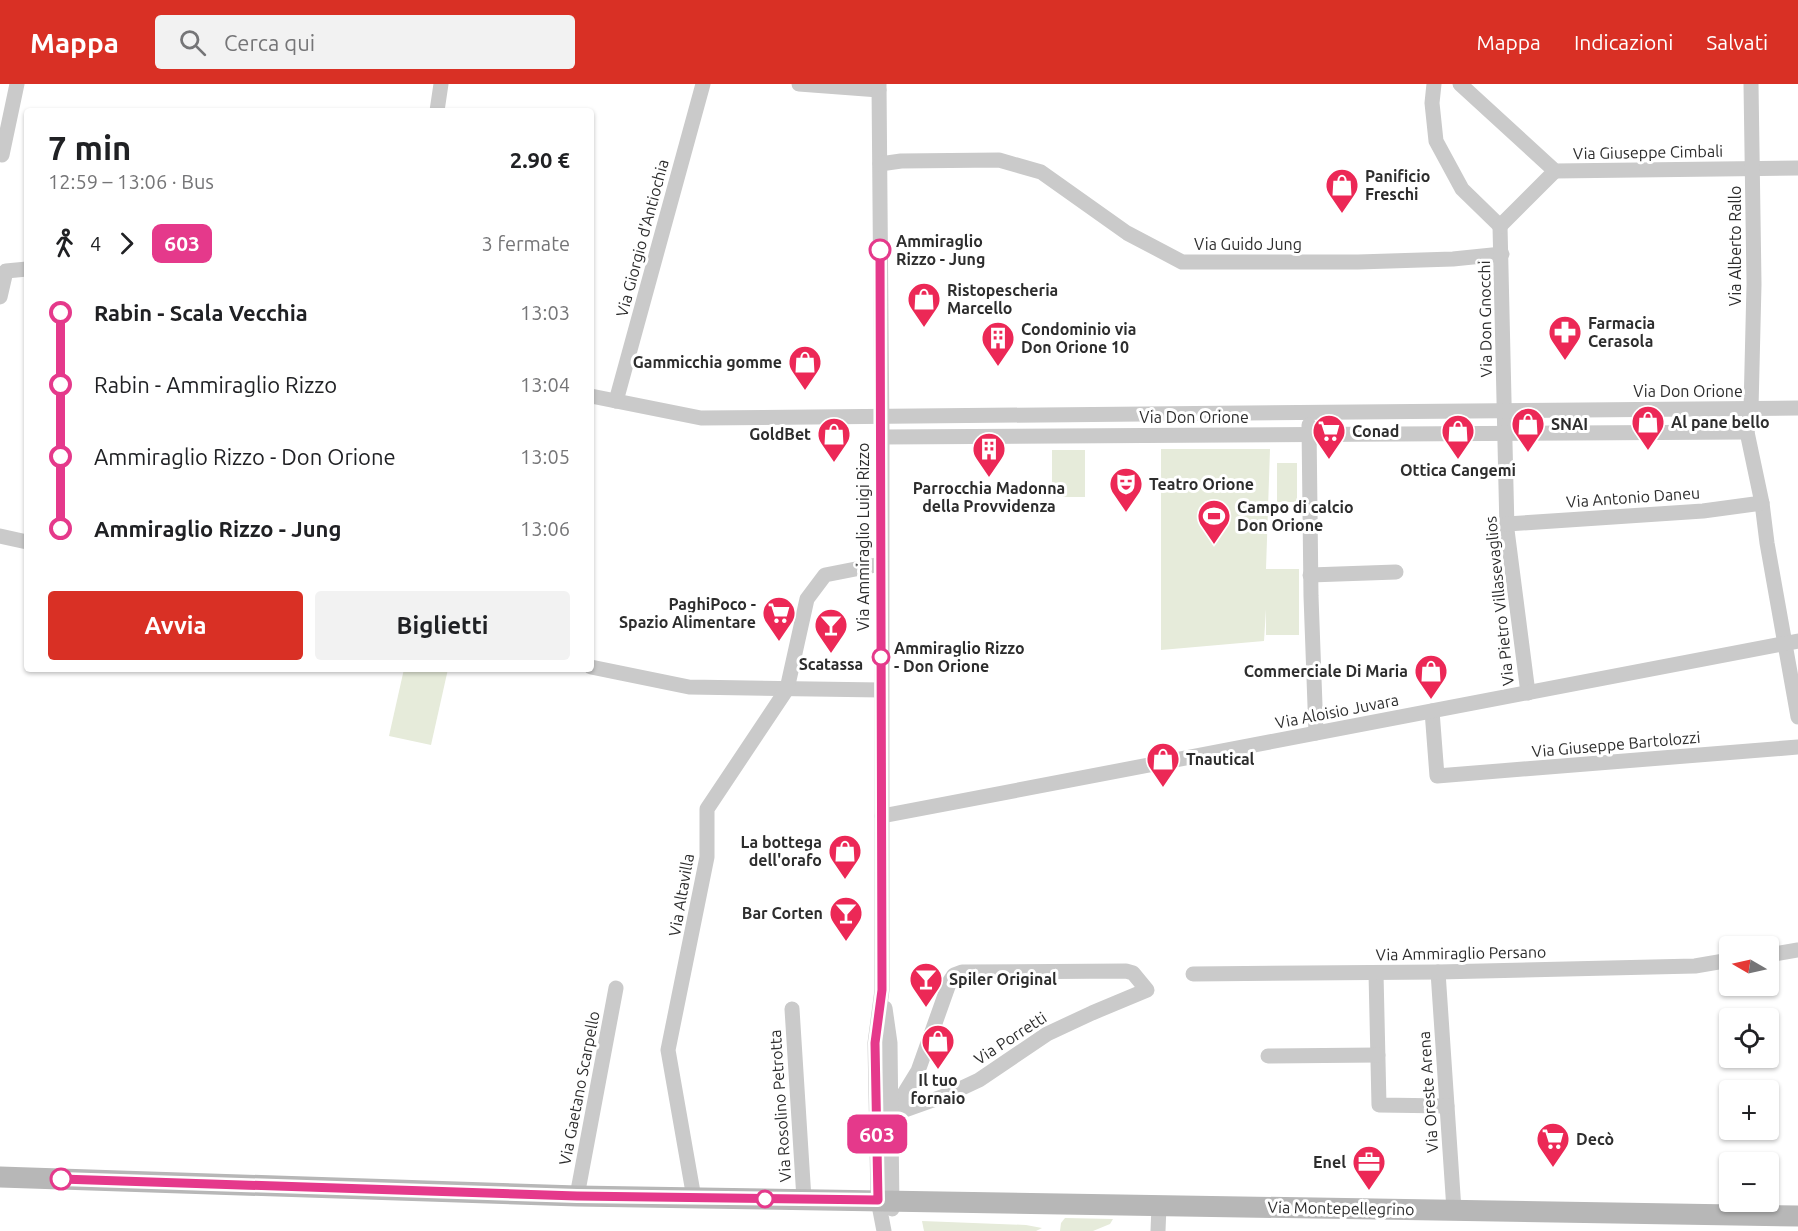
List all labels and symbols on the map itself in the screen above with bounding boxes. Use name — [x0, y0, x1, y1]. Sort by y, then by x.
street label: Via Giuseppe Cimbali — [1573, 142, 1723, 162]
street label: Via Giorgio d'Antiochia — [612, 157, 672, 319]
shop icon: Panificio Freschi — [1324, 167, 1360, 214]
place label: Panificio Freschi — [1365, 167, 1430, 203]
street label: Via Alberto Rallo — [1726, 186, 1744, 306]
place label: Ammiraglio Rizzo - Jung — [896, 232, 985, 268]
street label: Via Guido Jung — [1194, 235, 1302, 253]
marker: Ammiraglio Rizzo - Jung — [869, 239, 891, 261]
street label: Via Don Gnocchi — [1475, 260, 1495, 378]
shop icon: Ristopescheria Marcello — [906, 281, 942, 328]
place label: Ristopescheria Marcello — [947, 281, 1058, 317]
pharmacy icon: Farmacia Cerasola — [1547, 314, 1583, 361]
place label: Farmacia Cerasola — [1588, 314, 1655, 350]
building icon: Condominio via Don Orione 10 — [980, 320, 1016, 367]
place label: Condominio via Don Orione 10 — [1021, 320, 1136, 356]
shop icon: Gammicchia gomme — [787, 344, 823, 391]
place label: Gammicchia gomme — [633, 353, 782, 371]
street label: Via Don Orione — [1633, 382, 1743, 400]
shop icon: Al pane bello — [1630, 404, 1666, 451]
shop icon: SNAI — [1510, 406, 1546, 453]
street label: Via Don Orione — [1139, 408, 1249, 426]
supermarket icon: Conad — [1311, 413, 1347, 460]
shop icon: Ottica Cangemi — [1440, 413, 1476, 460]
place label: Al pane bello — [1671, 413, 1770, 431]
place label: SNAI — [1551, 415, 1588, 433]
shop icon: GoldBet — [816, 416, 852, 463]
place label: Conad — [1352, 422, 1399, 440]
place label: GoldBet — [749, 425, 811, 443]
building icon: Parrocchia Madonna della Provvidenza — [971, 431, 1007, 478]
street label: Via Ammiraglio Luigi Rizzo — [854, 443, 872, 631]
place label: Ottica Cangemi — [1400, 461, 1516, 479]
theatre icon: Teatro Orione — [1108, 466, 1144, 513]
place label: Teatro Orione — [1149, 475, 1254, 493]
place label: Parrocchia Madonna della Provvidenza — [913, 479, 1065, 515]
street label: Via Antonio Daneu — [1565, 483, 1701, 511]
sports icon: Campo di calcio Don Orione — [1196, 498, 1232, 545]
place label: Campo di calcio Don Orione — [1237, 498, 1354, 534]
street label: Via Pietro Villasevaglios — [1481, 515, 1517, 687]
place label: PaghiPoco - Spazio Alimentare — [619, 595, 756, 631]
supermarket icon: PaghiPoco - Spazio Alimentare — [761, 595, 797, 642]
bar icon: Scatassa — [813, 607, 849, 654]
place label: Ammiraglio Rizzo - Don Orione — [894, 639, 1025, 675]
marker: Ammiraglio Rizzo - Don Orione — [872, 648, 890, 666]
shop icon: Commerciale Di Maria — [1413, 653, 1449, 700]
place label: Scatassa — [799, 655, 863, 673]
place label: Commerciale Di Maria — [1244, 662, 1408, 680]
street label: Via Aloisio Juvara — [1274, 690, 1400, 732]
street label: Via Giuseppe Bartolozzi — [1531, 728, 1701, 760]
shop icon: Tnautical — [1145, 741, 1181, 788]
place label: Tnautical — [1186, 750, 1255, 768]
place label: La bottega dell'orafo — [740, 833, 822, 869]
shop icon: La bottega dell'orafo — [827, 833, 863, 880]
street label: Via Altavilla — [665, 852, 697, 938]
bar icon: Bar Corten — [828, 895, 864, 942]
place label: Bar Corten — [742, 904, 823, 922]
north arrow — [1719, 936, 1779, 996]
street label: Via Ammiraglio Persano — [1375, 943, 1547, 963]
bar icon: Spiler Original — [908, 961, 944, 1008]
place label: Spiler Original — [949, 970, 1057, 988]
street label: Via Porretti — [970, 1008, 1050, 1068]
street label: Via Gaetano Scarpello — [555, 1009, 603, 1167]
shop icon: Il tuo fornaio — [920, 1023, 956, 1070]
street label: Via Rosolino Petrotta — [766, 1029, 794, 1183]
street label: Via Oreste Arena — [1415, 1030, 1441, 1154]
place label: Il tuo fornaio — [911, 1071, 965, 1107]
line badge: 603 — [842, 1114, 912, 1154]
supermarket icon: Decò — [1535, 1121, 1571, 1168]
place label: Decò — [1576, 1130, 1614, 1148]
office icon: Enel — [1351, 1144, 1387, 1191]
place label: Enel — [1313, 1153, 1346, 1171]
unlabelled marker — [50, 1168, 72, 1190]
unlabelled marker — [756, 1190, 774, 1208]
street label: Via Montepellegrino — [1267, 1198, 1415, 1218]

